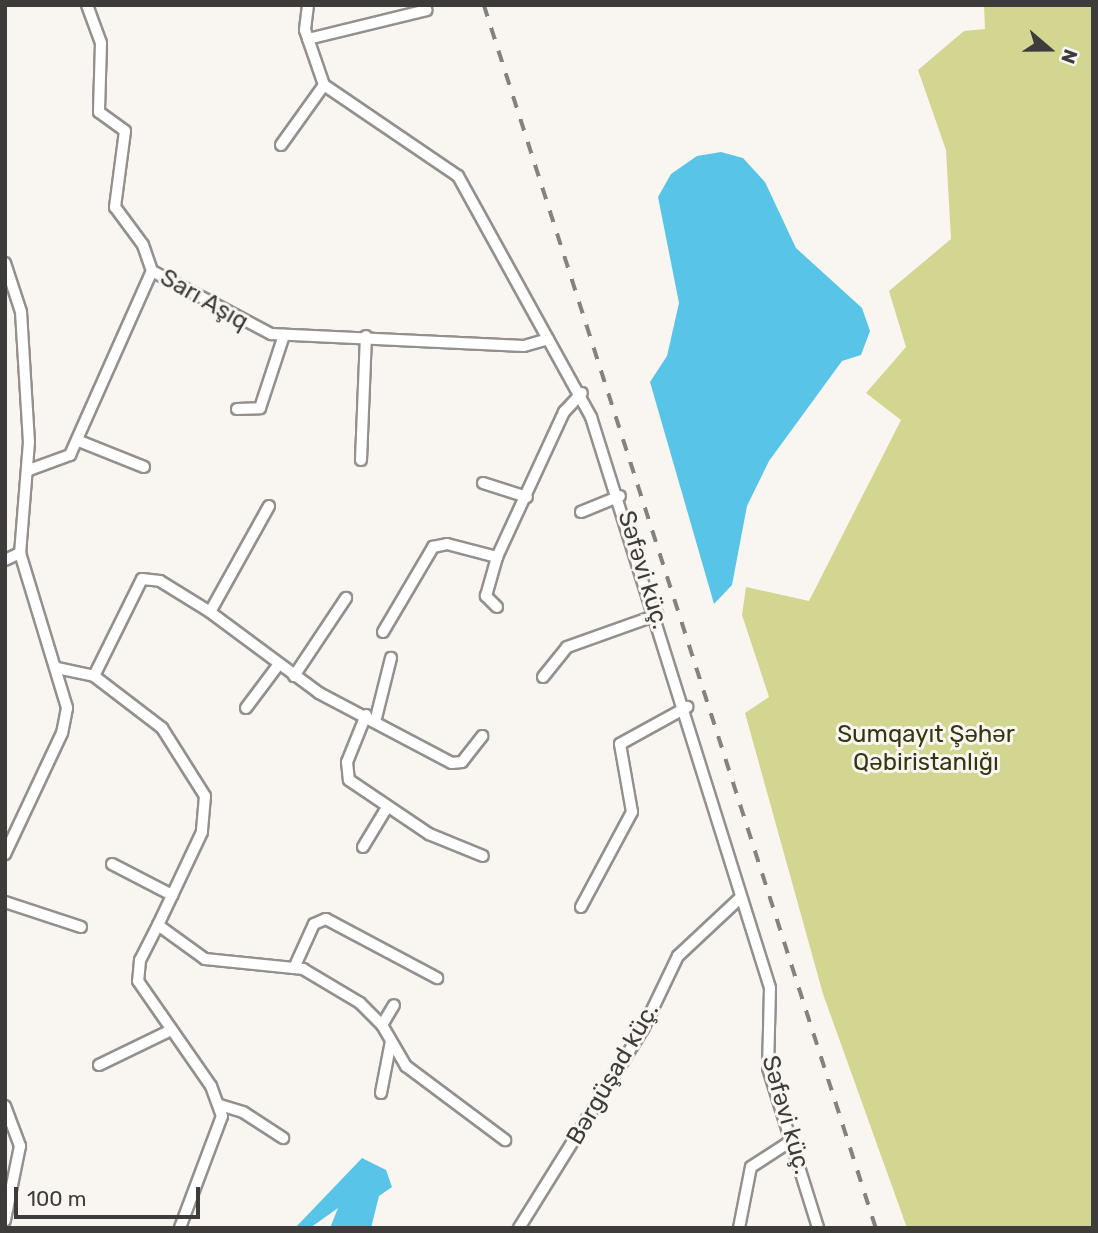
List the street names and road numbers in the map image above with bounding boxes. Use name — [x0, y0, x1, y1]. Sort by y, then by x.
street label: Sarı Aşıq — [155, 263, 253, 337]
street label: Səfəvi küç. — [611, 507, 675, 633]
street label: Bərgüşad küç. — [561, 998, 665, 1150]
street label: Səfəvi küç. — [755, 1052, 817, 1178]

